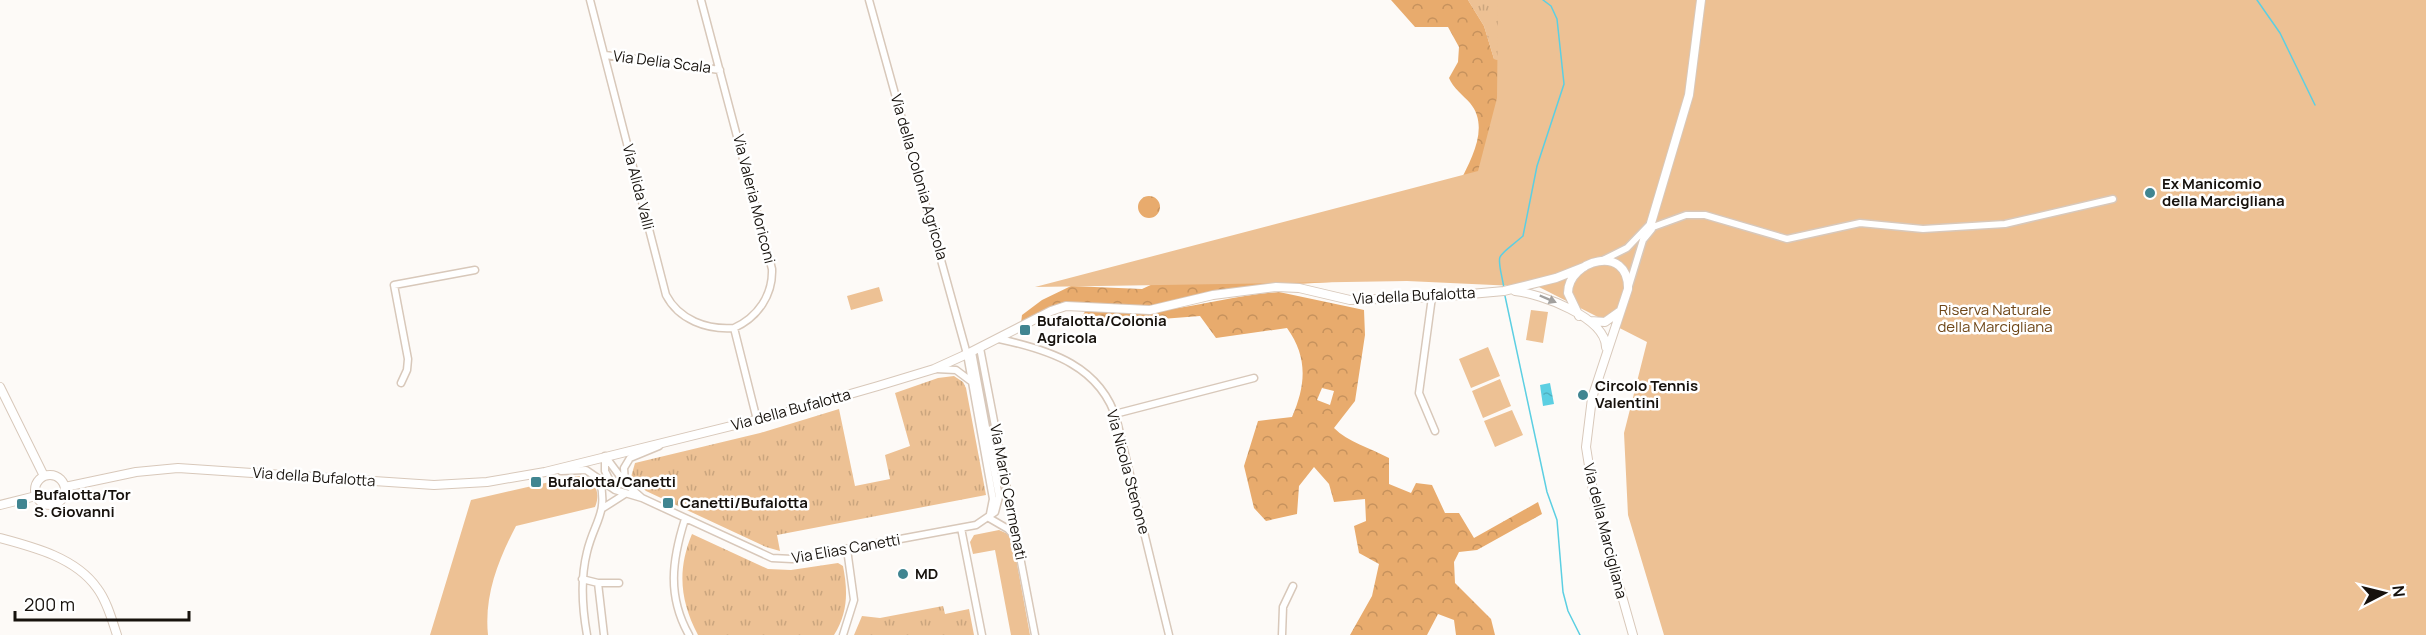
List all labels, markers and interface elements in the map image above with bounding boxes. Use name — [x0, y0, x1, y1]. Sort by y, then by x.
street label: Via Delia Scala — [612, 45, 712, 78]
street label: Via della Colonia Agricola — [886, 92, 953, 262]
street label: Via Valeria Moriconi — [728, 132, 781, 266]
street label: Via Alida Valli — [618, 142, 659, 232]
place label: Ex Manicomio della Marcigliana — [2162, 173, 2285, 211]
marker: Ex Manicomio della Marcigliana — [2143, 186, 2157, 200]
street label: Via della Bufalotta — [1352, 282, 1476, 309]
one-way arrow — [1539, 295, 1557, 304]
park label: Riserva Naturale della Marcigliana — [1937, 299, 2053, 337]
place label: Bufalotta/Colonia Agricola — [1037, 310, 1167, 348]
marker: Bufalotta/Colonia Agricola — [1018, 323, 1032, 337]
place label: Circolo Tennis Valentini — [1595, 375, 1698, 413]
street label: Via della Bufalotta — [729, 383, 853, 436]
marker: Circolo Tennis Valentini — [1576, 388, 1590, 402]
street label: Via Nicola Stenone — [1102, 407, 1155, 537]
street label: Via Mario Cermenati — [985, 422, 1032, 562]
street label: Via della Marcigliana — [1579, 461, 1632, 601]
street label: Via della Bufalotta — [252, 462, 376, 491]
place label: Bufalotta/Canetti — [548, 471, 676, 492]
marker: Bufalotta/Canetti — [529, 475, 543, 489]
place label: Bufalotta/Tor S. Giovanni — [34, 484, 131, 522]
place label: Canetti/Bufalotta — [680, 492, 808, 513]
marker: Canetti/Bufalotta — [661, 496, 675, 510]
marker: Bufalotta/Tor S. Giovanni — [15, 497, 29, 511]
street label: Via Elias Canetti — [790, 529, 902, 568]
place label: MD — [915, 563, 938, 584]
north arrow — [2354, 563, 2414, 623]
marker: MD — [896, 567, 910, 581]
scale bar — [15, 584, 189, 622]
text: N — [2387, 584, 2411, 598]
text: 200 m — [24, 592, 75, 616]

